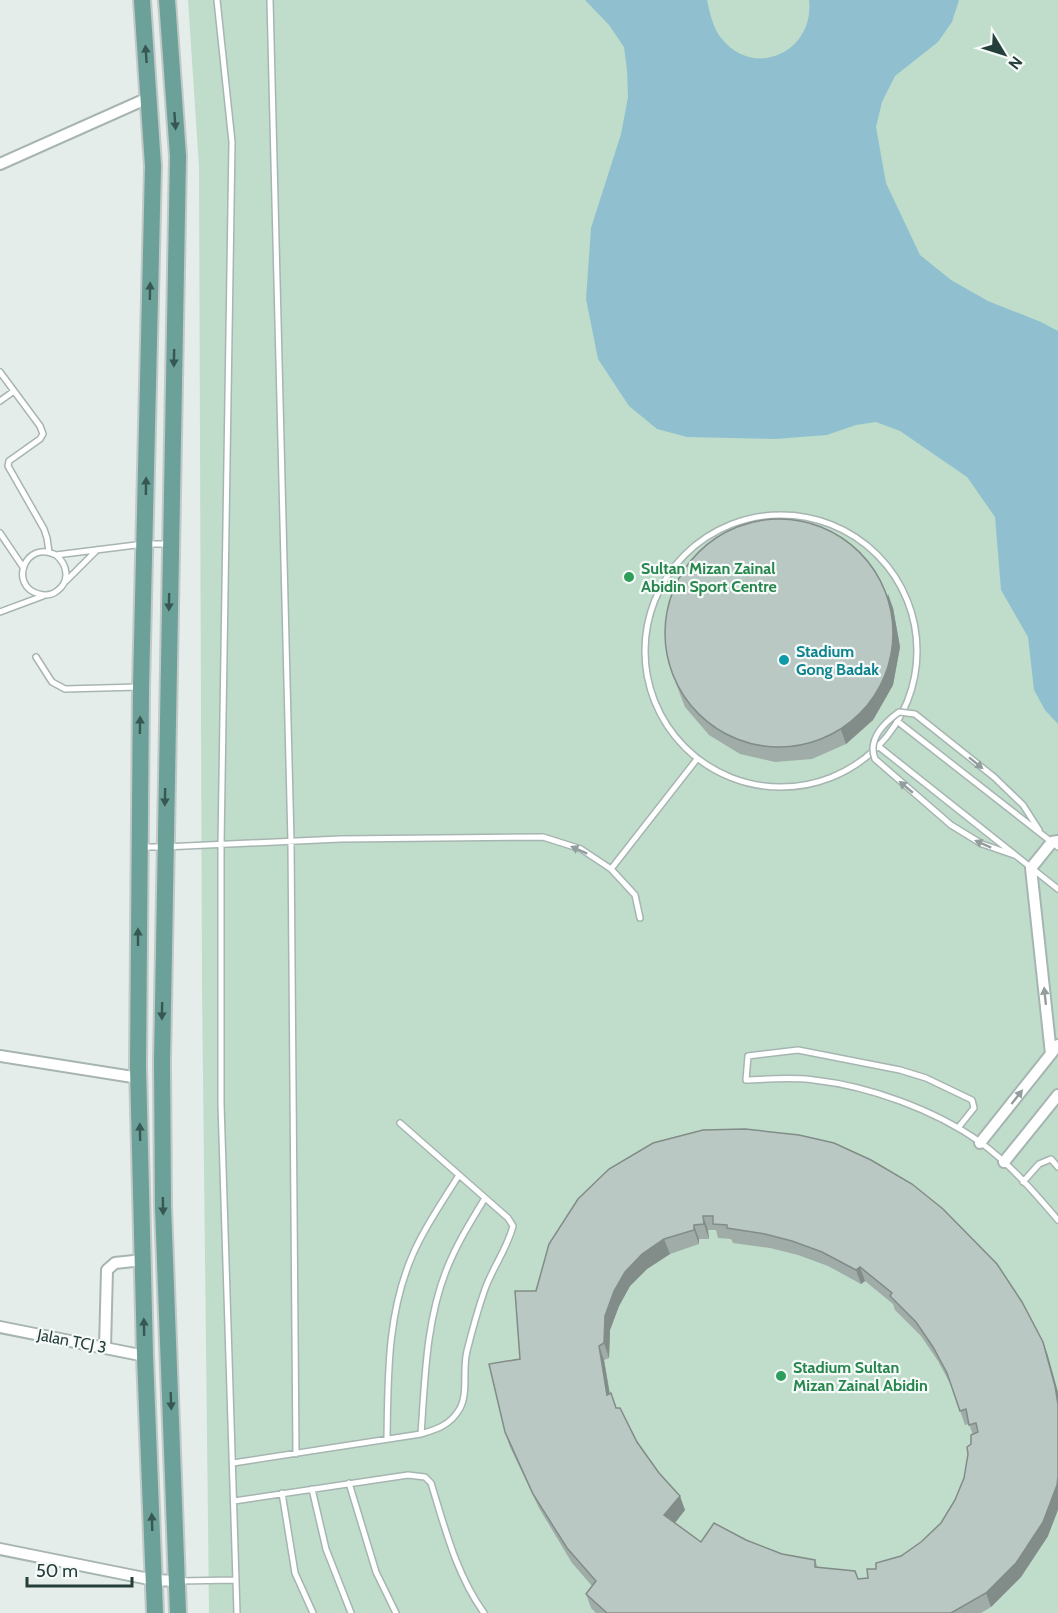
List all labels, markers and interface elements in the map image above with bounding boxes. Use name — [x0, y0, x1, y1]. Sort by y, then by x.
north arrow — [974, 24, 1034, 84]
one-way arrow — [141, 45, 150, 64]
text: N — [1004, 53, 1026, 73]
one-way arrow — [171, 112, 180, 131]
one-way arrow — [146, 281, 155, 300]
one-way arrow — [169, 349, 178, 368]
one-way arrow — [141, 476, 151, 495]
place label: Sultan Mizan Zainal Abidin Sport Centre — [641, 559, 777, 596]
marker: Sultan Mizan Zainal Abidin Sport Centre — [622, 570, 636, 584]
one-way arrow — [164, 593, 174, 612]
place label: Stadium Gong Badak — [796, 642, 879, 679]
marker: Stadium Gong Badak — [777, 653, 791, 667]
one-way arrow — [135, 716, 145, 735]
one-way arrow — [969, 756, 984, 768]
one-way arrow — [899, 781, 914, 794]
one-way arrow — [160, 788, 170, 807]
one-way arrow — [974, 839, 992, 849]
one-way arrow — [569, 845, 587, 855]
one-way arrow — [133, 928, 143, 947]
one-way arrow — [1040, 986, 1050, 1005]
one-way arrow — [157, 1001, 167, 1020]
one-way arrow — [1010, 1089, 1023, 1105]
one-way arrow — [135, 1123, 145, 1142]
one-way arrow — [159, 1196, 168, 1215]
one-way arrow — [139, 1318, 149, 1337]
street label: Jalan TCJ 3 — [35, 1325, 108, 1357]
place label: Stadium Sultan Mizan Zainal Abidin — [793, 1358, 928, 1395]
marker: Stadium Sultan Mizan Zainal Abidin — [774, 1369, 788, 1383]
one-way arrow — [166, 1391, 175, 1410]
one-way arrow — [147, 1513, 156, 1532]
scale bar — [27, 1550, 132, 1588]
text: 50 m — [36, 1560, 78, 1582]

